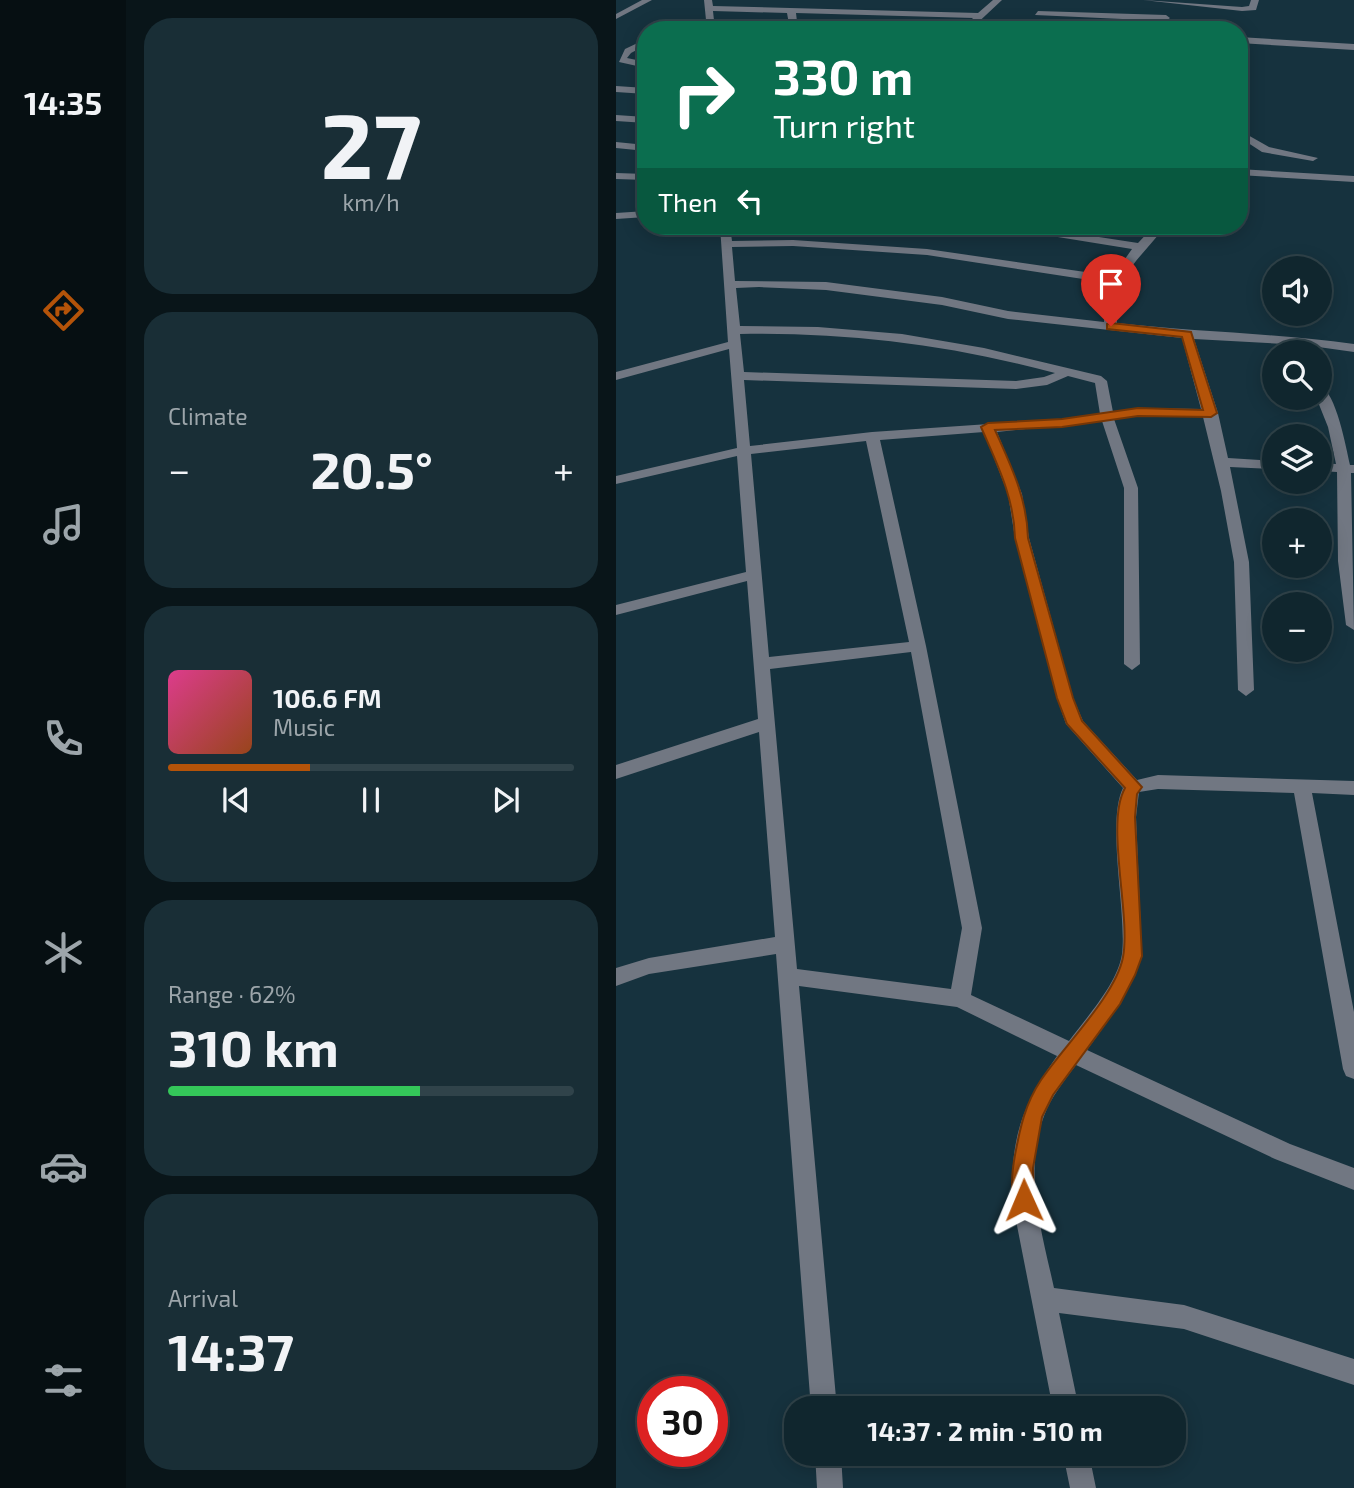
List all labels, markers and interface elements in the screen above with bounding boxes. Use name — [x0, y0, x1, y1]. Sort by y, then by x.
text: 330 m — [773, 46, 913, 105]
icon: right — [658, 49, 749, 140]
text: 14:35 — [24, 83, 102, 121]
text: 27 — [321, 88, 421, 197]
text: Turn right — [773, 106, 915, 144]
icon: left — [731, 182, 769, 220]
text: Then — [658, 186, 717, 217]
text: km/h — [342, 188, 400, 216]
pin — [1081, 254, 1141, 326]
map controls — [1262, 256, 1332, 662]
button: sound — [1262, 256, 1332, 326]
icon: arrive — [1092, 265, 1130, 303]
icon: directions — [39, 286, 88, 335]
button: search — [1262, 340, 1332, 410]
text: Climate — [168, 402, 248, 430]
button: layers — [1262, 424, 1332, 494]
text: 20.5° — [310, 437, 433, 499]
text: − — [168, 446, 190, 492]
text: + — [553, 446, 574, 492]
icon: music — [39, 500, 88, 549]
button: + — [1262, 508, 1332, 578]
button: − — [1262, 592, 1332, 662]
text: 106.6 FM — [273, 682, 382, 713]
text: Music — [273, 713, 335, 741]
icon: phone — [39, 714, 88, 763]
icon: previous — [217, 781, 255, 819]
icon: pause — [352, 781, 390, 819]
icon: next — [487, 781, 525, 819]
icon: climate — [39, 928, 88, 977]
text: Range · 62% — [168, 980, 296, 1008]
text: 310 km — [168, 1015, 339, 1077]
icon: car — [39, 1142, 88, 1191]
position arrow — [987, 1163, 1061, 1237]
text: Arrival — [168, 1284, 238, 1312]
text: 14:37 — [168, 1319, 294, 1381]
icon: filters — [39, 1356, 88, 1405]
speed limit sign: 30 — [637, 1376, 728, 1467]
text: 14:37 · 2 min · 510 m — [867, 1415, 1103, 1446]

